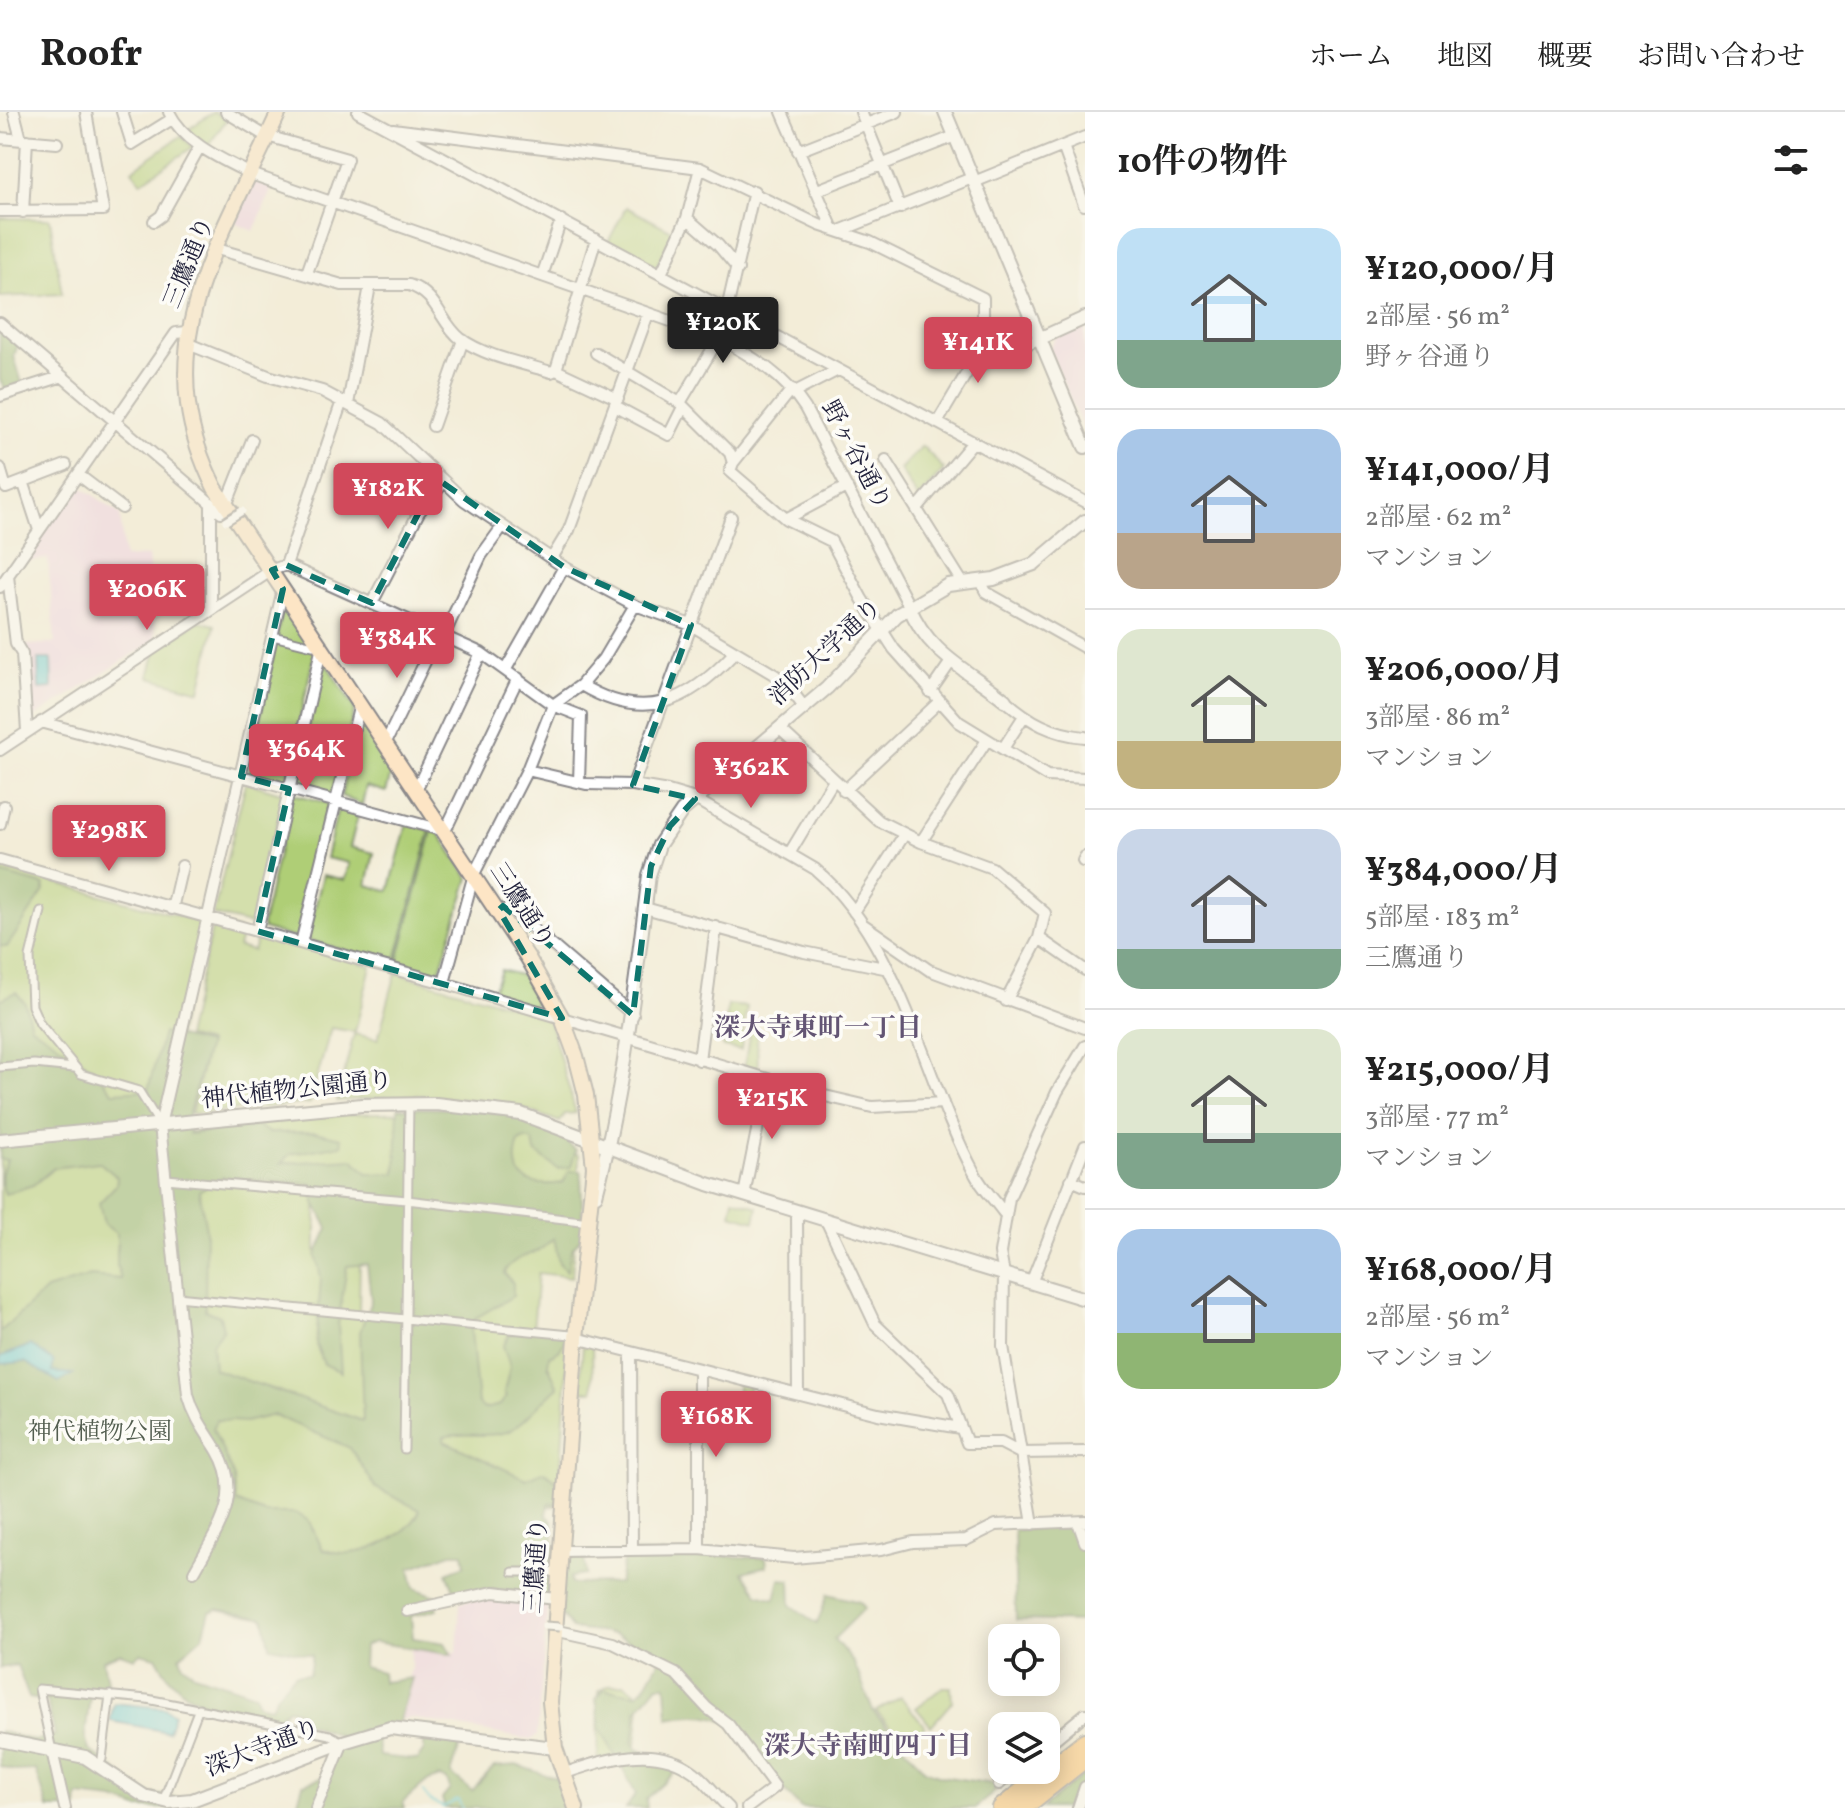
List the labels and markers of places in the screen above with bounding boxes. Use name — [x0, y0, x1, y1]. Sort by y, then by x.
pin: ¥120K — [667, 297, 779, 365]
pin: ¥141K — [922, 317, 1034, 385]
pin: ¥182K — [332, 463, 444, 531]
pin: ¥206K — [91, 564, 203, 632]
pin: ¥384K — [341, 612, 453, 680]
pin: ¥364K — [250, 724, 362, 792]
pin: ¥362K — [695, 742, 807, 810]
pin: ¥298K — [53, 805, 165, 873]
pin: ¥215K — [716, 1073, 828, 1141]
pin: ¥168K — [660, 1391, 772, 1459]

